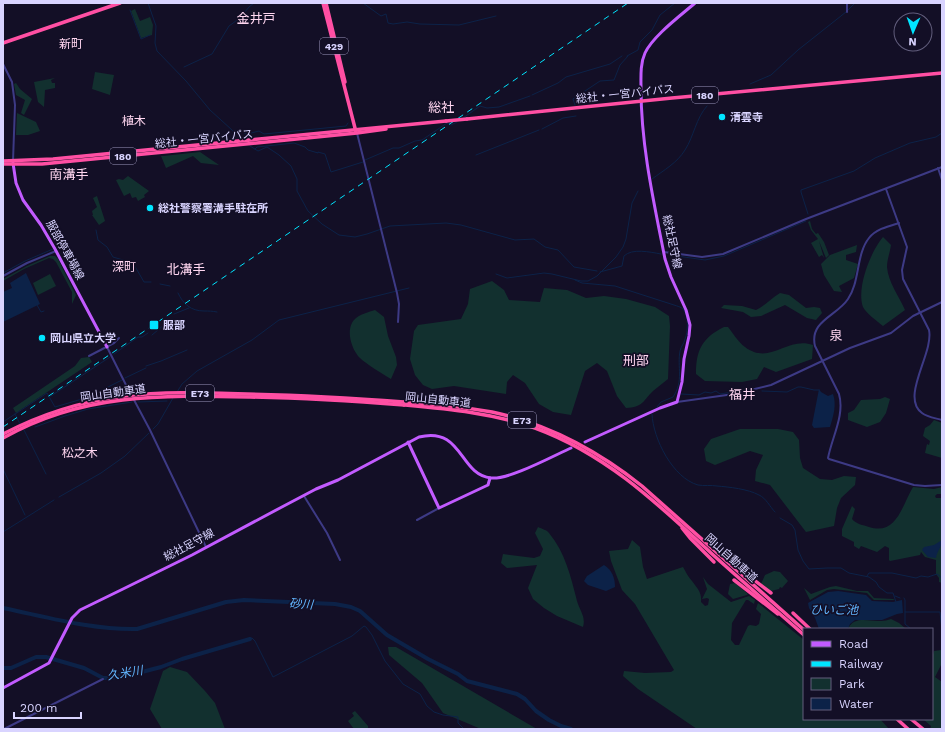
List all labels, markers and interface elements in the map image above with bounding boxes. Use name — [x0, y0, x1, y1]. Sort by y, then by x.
district label: 金井戸 — [236, 11, 276, 26]
north arrow — [893, 12, 933, 52]
text: N — [908, 35, 917, 48]
district label: 新町 — [59, 37, 83, 51]
road number: 429 — [320, 38, 348, 54]
street label: 総社・一宮バイパス — [575, 82, 675, 106]
road number: 180 — [692, 87, 718, 103]
district label: 総社 — [428, 100, 454, 115]
place label: 清雲寺 — [730, 111, 763, 124]
marker: 清雲寺 — [717, 112, 727, 122]
district label: 植木 — [122, 114, 146, 128]
street label: 総社・一宮バイパス — [154, 127, 254, 151]
road number: 180 — [110, 148, 136, 164]
district label: 南溝手 — [49, 167, 89, 182]
place label: 総社警察署溝手駐在所 — [158, 202, 268, 215]
marker: 総社警察署溝手駐在所 — [145, 203, 155, 213]
street label: 総社足守線 — [660, 214, 684, 270]
street label: 服部停車場線 — [43, 218, 87, 282]
district label: 深町 — [112, 260, 136, 274]
district label: 北溝手 — [166, 262, 206, 277]
marker: 服部 — [148, 319, 160, 331]
place label: 服部 — [163, 319, 185, 332]
district label: 泉 — [829, 328, 843, 343]
place label: 岡山県立大学 — [50, 332, 116, 345]
marker: 岡山県立大学 — [37, 333, 47, 343]
district label: 刑部 — [623, 353, 649, 368]
street label: 岡山自動車道 — [79, 382, 147, 404]
road number: E73 — [186, 385, 214, 401]
district label: 福井 — [729, 387, 755, 402]
street label: 岡山自動車道 — [405, 390, 471, 410]
road number: E73 — [508, 412, 536, 428]
district label: 松之木 — [62, 446, 98, 460]
street label: 総社足守線 — [162, 526, 216, 564]
street label: 岡山自動車道 — [702, 531, 760, 585]
water label: 砂川 — [289, 596, 315, 612]
water label: ひいご池 — [810, 603, 859, 617]
legend — [803, 628, 933, 720]
text: Road — [839, 637, 868, 651]
text: Railway — [839, 657, 884, 671]
water label: 久米川 — [106, 663, 146, 683]
text: Park — [839, 677, 865, 691]
scale bar — [14, 694, 81, 720]
text: Water — [839, 697, 874, 711]
text: 200 m — [20, 701, 57, 715]

